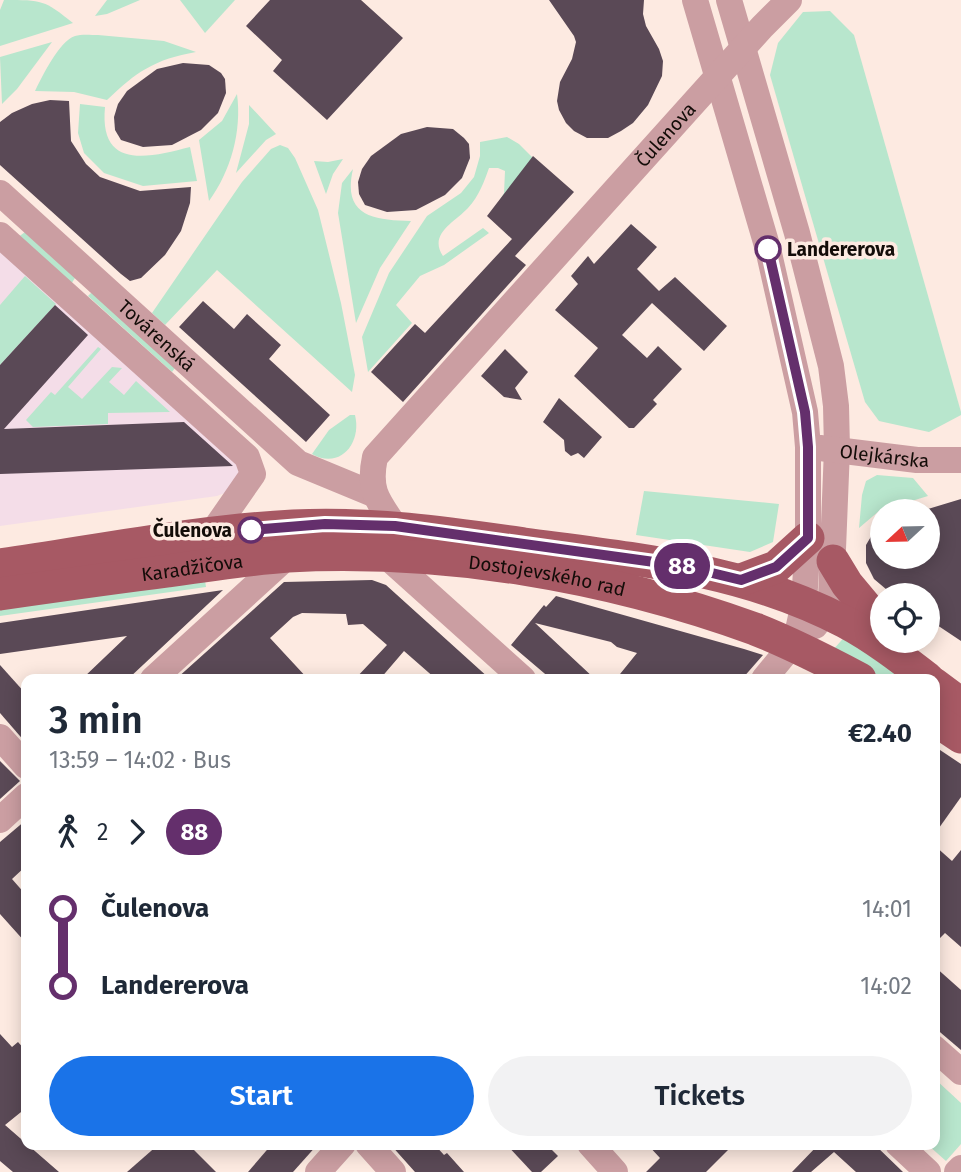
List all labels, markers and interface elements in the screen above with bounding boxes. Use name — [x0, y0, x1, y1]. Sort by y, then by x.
street label: Čulenova — [630, 97, 700, 171]
marker: Landererova — [755, 236, 781, 262]
place label: Landererova — [787, 238, 895, 261]
street label: Továrenská — [114, 295, 200, 376]
street label: Olejkárska — [839, 439, 929, 472]
north arrow — [870, 499, 940, 569]
map controls — [870, 499, 940, 653]
place label: Čulenova — [153, 517, 232, 542]
marker: Čulenova — [238, 517, 264, 543]
line badge: 88 — [650, 543, 714, 589]
street label: Karadžičova — [140, 549, 244, 586]
street label: Dostojevského rad — [467, 550, 628, 601]
text: 88 — [668, 552, 696, 580]
button: locate — [870, 583, 940, 653]
text: 3 min — [49, 697, 143, 743]
text: €2.40 — [848, 718, 912, 749]
text: 13:59 – 14:02 · Bus — [49, 746, 231, 774]
icon: walk — [49, 813, 87, 851]
icon: forward — [118, 813, 156, 851]
text: 2 — [97, 818, 108, 846]
text: 88 — [180, 818, 208, 846]
text: Čulenova — [101, 893, 209, 924]
text: 14:01 — [862, 895, 912, 923]
text: Landererova — [101, 970, 249, 1001]
text: 14:02 — [860, 972, 912, 1000]
button: Start — [49, 1056, 474, 1136]
button: Tickets — [488, 1056, 912, 1136]

